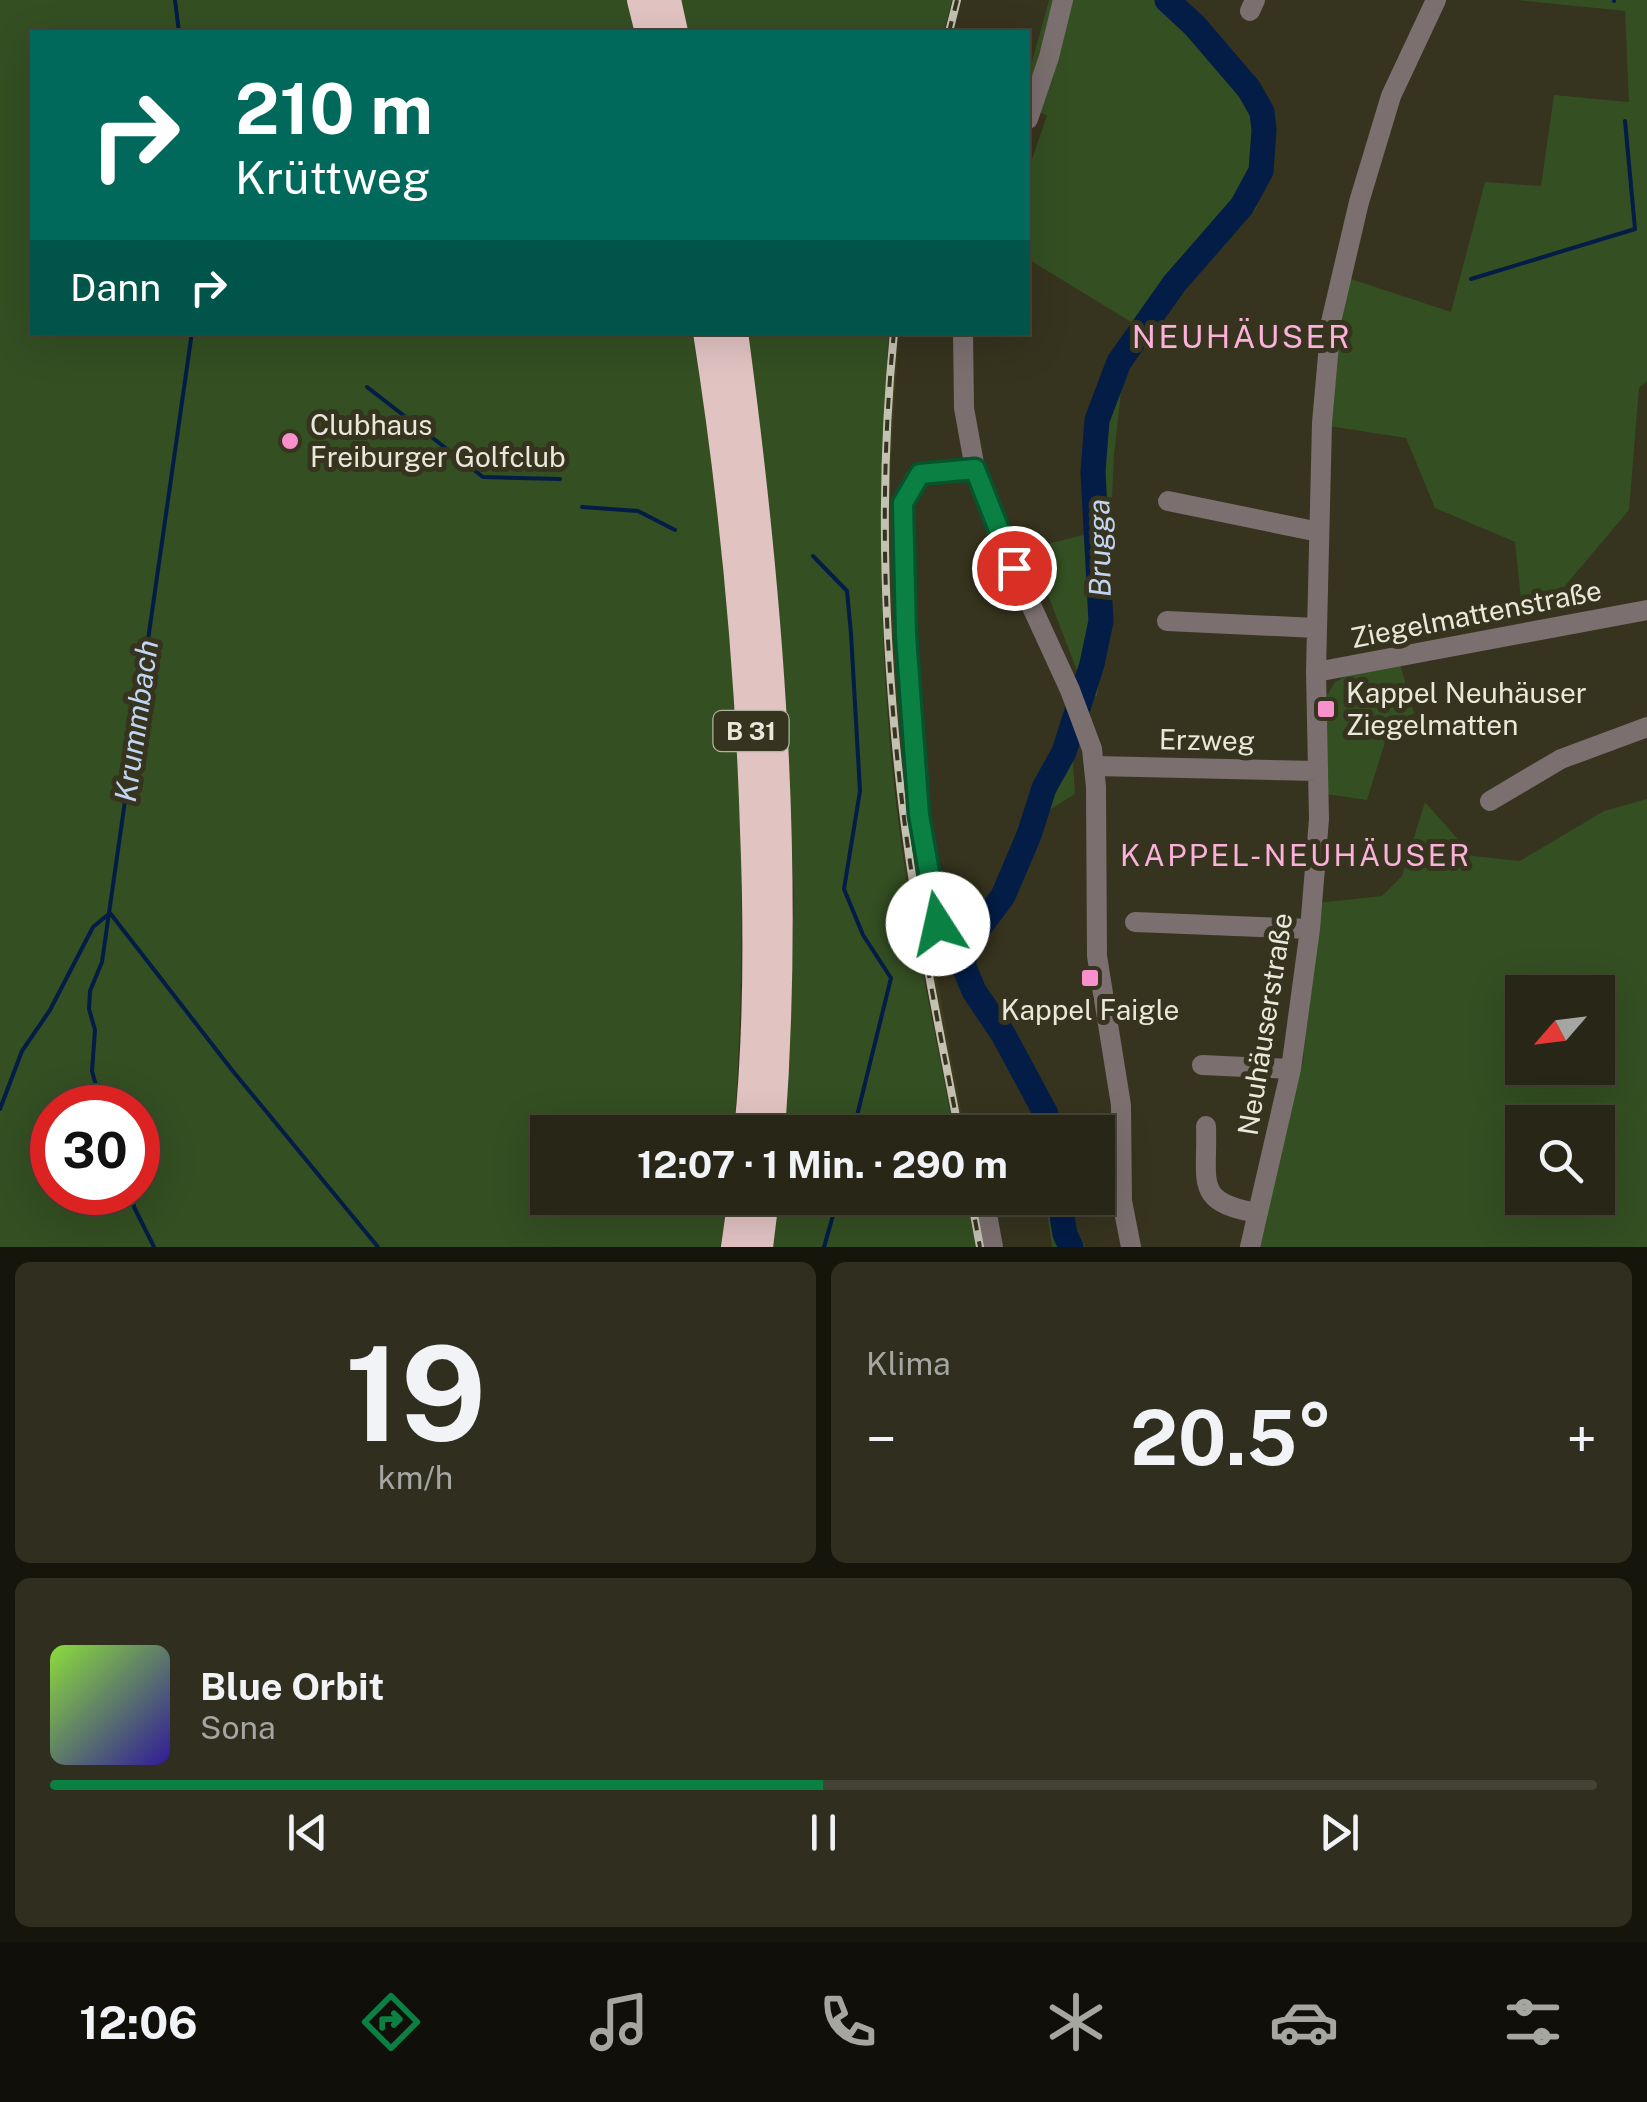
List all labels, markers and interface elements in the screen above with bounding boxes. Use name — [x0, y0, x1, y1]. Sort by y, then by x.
text: 210 m — [235, 67, 433, 150]
icon: right — [70, 70, 200, 200]
text: Krüttweg — [235, 151, 430, 204]
icon: right — [181, 260, 236, 315]
text: Dann — [70, 265, 161, 310]
district label: NEUHÄUSER — [1132, 318, 1352, 355]
place label: Clubhaus Freiburger Golfclub — [310, 408, 566, 473]
marker: Clubhaus Freiburger Golfclub — [279, 430, 301, 452]
water label: Brugga — [1080, 499, 1118, 597]
pin — [972, 526, 1057, 611]
icon: arrive — [987, 541, 1042, 596]
street label: Ziegelmattenstraße — [1347, 573, 1604, 654]
water label: Krummbach — [107, 637, 165, 804]
place label: Kappel Neuhäuser Ziegelmatten — [1346, 676, 1587, 741]
marker: Kappel Neuhäuser Ziegelmatten — [1315, 698, 1337, 720]
road number: B 31 — [714, 711, 788, 751]
street label: Erzweg — [1159, 722, 1255, 757]
district label: KAPPEL-NEUHÄUSER — [1120, 837, 1472, 873]
position arrow — [886, 872, 990, 976]
street label: Neuhäuserstraße — [1231, 910, 1298, 1138]
marker: Kappel Faigle — [1079, 967, 1101, 989]
north arrow — [1505, 975, 1615, 1085]
map controls — [1505, 975, 1615, 1215]
place label: Kappel Faigle — [1001, 993, 1179, 1026]
speed limit sign: 30 — [30, 1085, 160, 1215]
button: search — [1505, 1105, 1615, 1215]
text: 12:07 · 1 Min. · 290 m — [637, 1142, 1008, 1187]
text: 19 — [345, 1318, 486, 1470]
text: Klima — [866, 1345, 951, 1382]
text: 20.5° — [1130, 1394, 1333, 1482]
text: − — [866, 1407, 897, 1471]
text: + — [1566, 1407, 1597, 1471]
text: km/h — [378, 1459, 453, 1496]
text: Blue Orbit — [200, 1664, 384, 1709]
text: Sona — [200, 1709, 276, 1746]
icon: previous — [280, 1805, 335, 1860]
icon: pause — [796, 1805, 851, 1860]
icon: next — [1312, 1805, 1367, 1860]
icon: directions — [356, 1987, 426, 2057]
icon: music — [584, 1987, 654, 2057]
icon: phone — [813, 1987, 883, 2057]
icon: climate — [1041, 1987, 1111, 2057]
icon: car — [1269, 1987, 1339, 2057]
icon: filters — [1498, 1987, 1568, 2057]
text: 12:06 — [79, 1996, 198, 2049]

